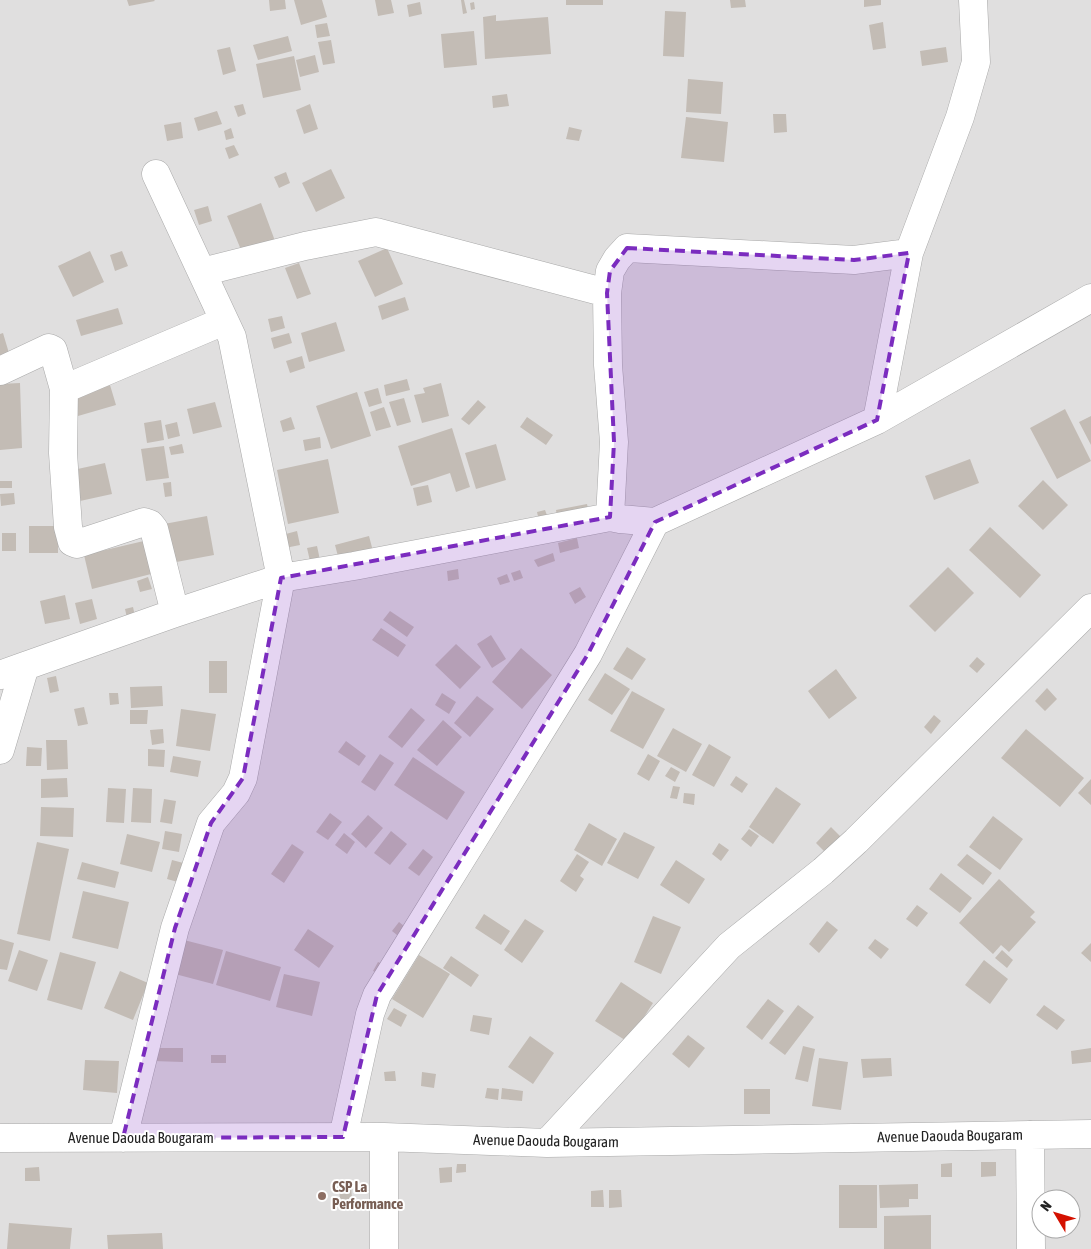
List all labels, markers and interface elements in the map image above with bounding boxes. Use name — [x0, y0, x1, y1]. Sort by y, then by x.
street label: Avenue Daouda Bougaram — [877, 1126, 1023, 1145]
street label: Avenue Daouda Bougaram — [68, 1129, 214, 1146]
street label: Avenue Daouda Bougaram — [473, 1131, 619, 1150]
place label: CSP La Performance — [332, 1178, 404, 1212]
north arrow — [1031, 1189, 1081, 1239]
marker: CSP La Performance — [316, 1190, 328, 1202]
text: N — [1037, 1198, 1055, 1214]

